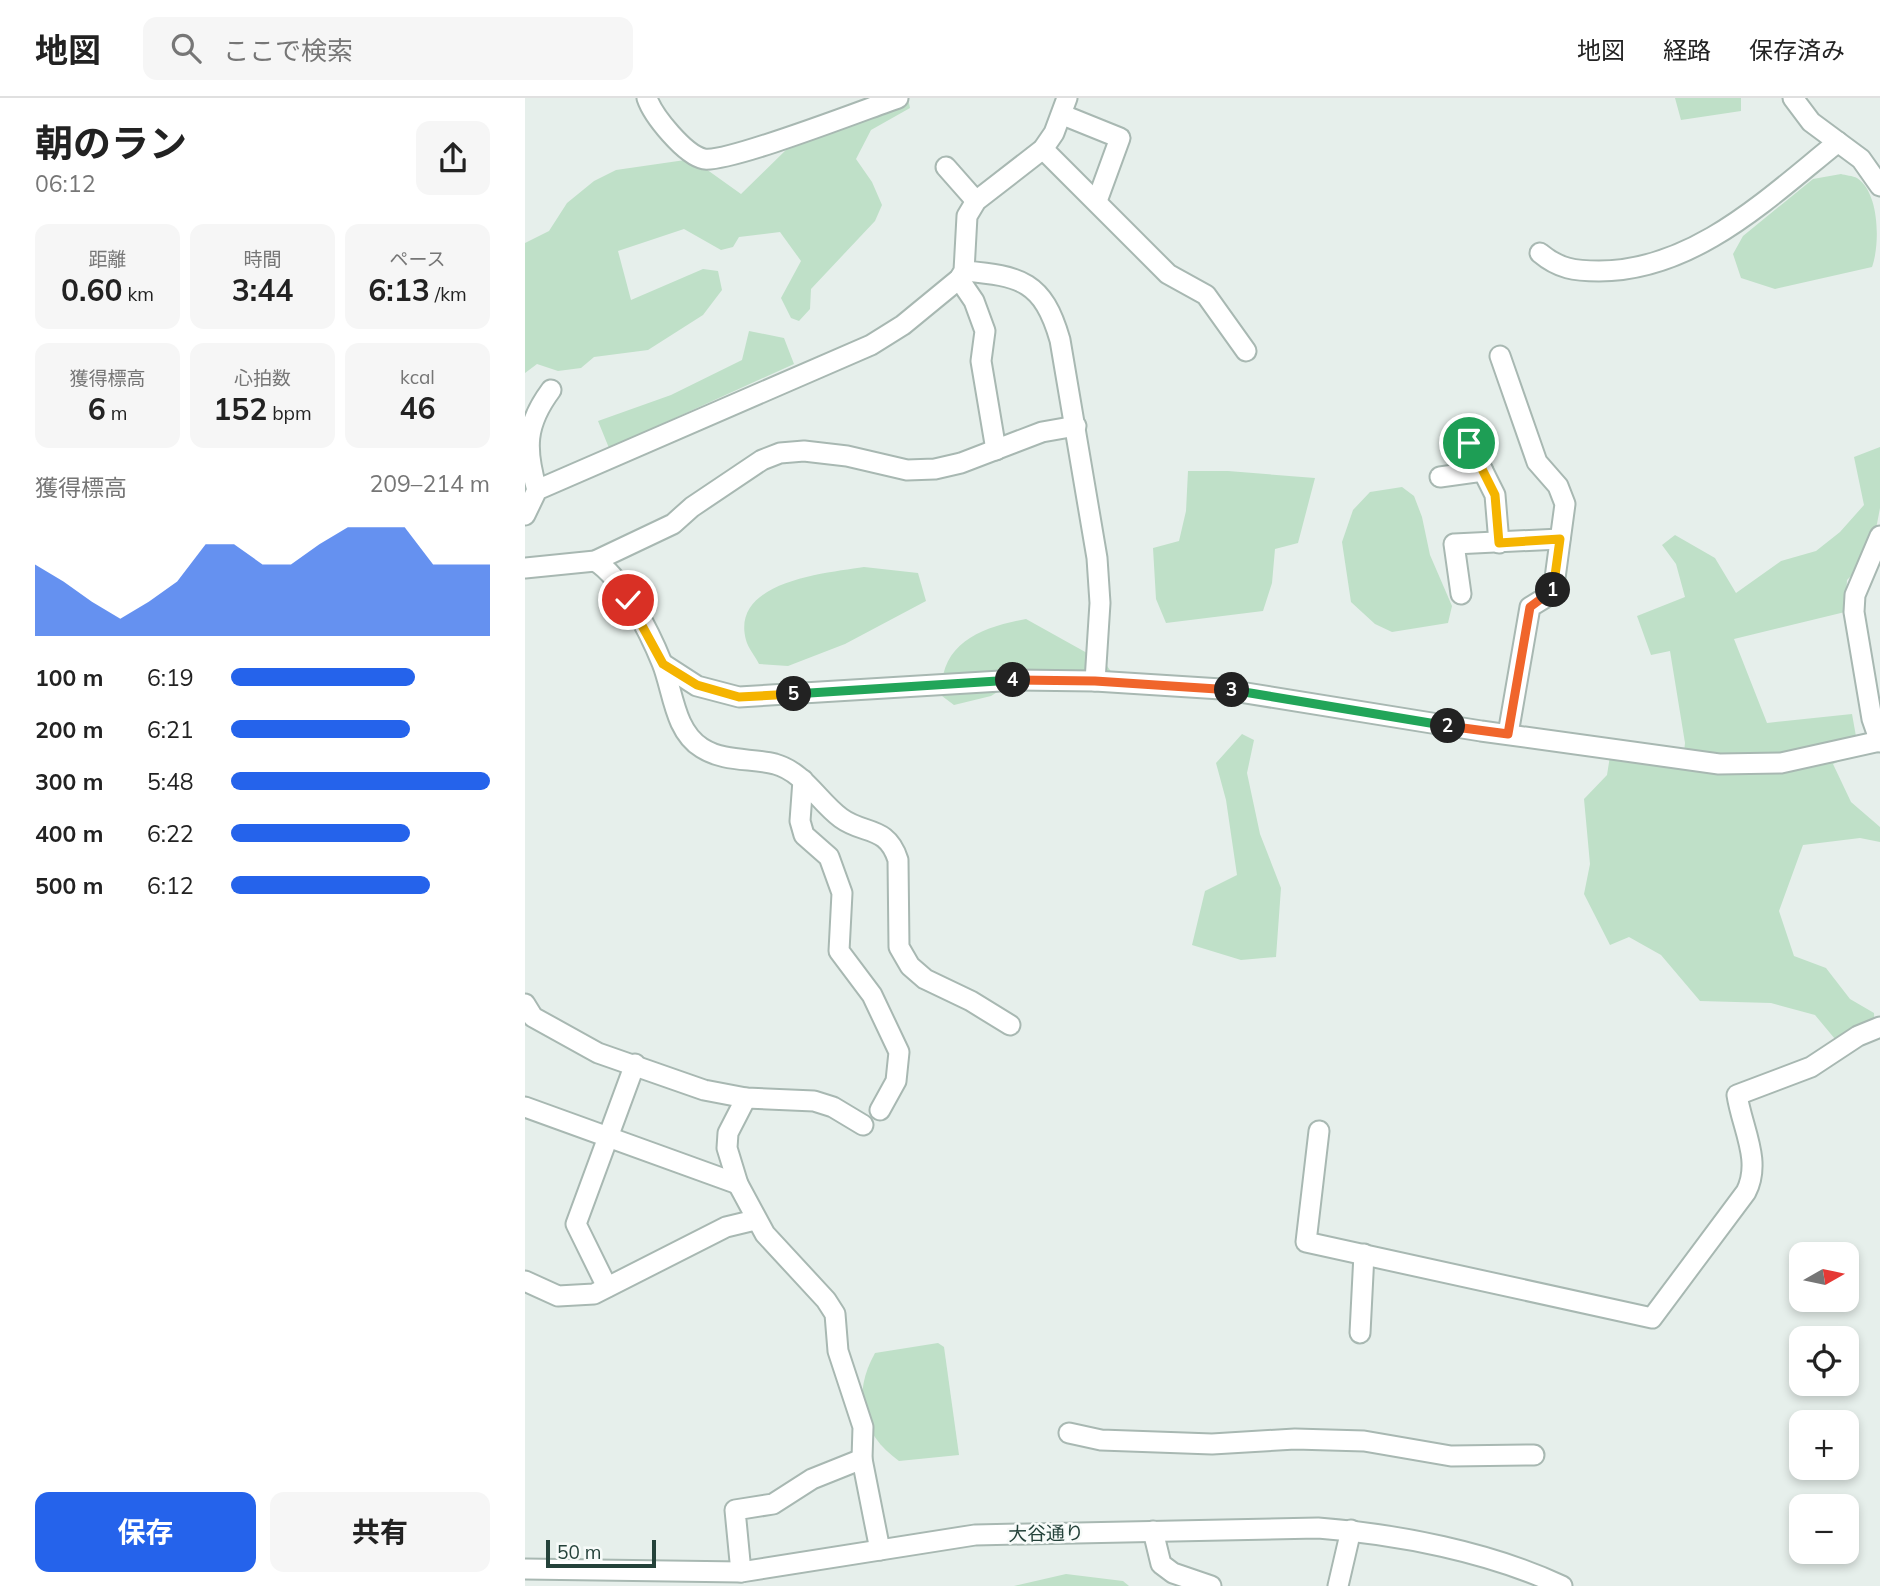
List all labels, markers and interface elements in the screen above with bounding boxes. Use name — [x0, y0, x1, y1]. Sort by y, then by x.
search box — [143, 17, 633, 80]
text: 地図 — [35, 29, 101, 70]
icon: search — [167, 29, 205, 67]
text: ここで検索 — [223, 34, 353, 67]
text: 地図 — [1577, 35, 1625, 65]
text: 経路 — [1663, 35, 1711, 65]
text: 保存済み — [1749, 35, 1845, 65]
text: 朝のラン — [35, 119, 187, 167]
button: share — [416, 121, 490, 195]
text: 06:12 — [35, 169, 95, 198]
text: 距離 — [88, 247, 127, 271]
text: 時間 — [243, 247, 282, 271]
text: ペース — [389, 247, 446, 271]
text: 0.60 — [61, 271, 123, 309]
text: 3:44 — [232, 271, 293, 309]
text: 6:13 — [368, 271, 430, 309]
text: km — [123, 282, 154, 306]
text: /km — [430, 282, 467, 306]
text: kcal — [400, 365, 435, 389]
text: 獲得標高 — [69, 366, 146, 390]
text: 心拍数 — [234, 366, 291, 390]
text: 46 — [400, 389, 436, 427]
text: 6 — [88, 390, 106, 428]
text: 152 — [213, 390, 267, 428]
text: m — [106, 401, 127, 425]
text: bpm — [267, 401, 312, 425]
pin — [1439, 413, 1499, 473]
icon: arrive — [1450, 424, 1488, 462]
text: 209–214 m — [369, 469, 490, 498]
text: 獲得標高 — [35, 473, 127, 502]
pin — [598, 570, 658, 630]
pin: 1 — [1535, 573, 1571, 608]
text: 1 — [1547, 577, 1558, 601]
icon: check — [609, 581, 647, 619]
pin: 4 — [995, 662, 1030, 698]
text: 100 m — [35, 663, 103, 692]
text: 6:19 — [147, 663, 194, 692]
text: 4 — [1007, 667, 1018, 691]
pin: 3 — [1215, 672, 1249, 708]
pin: 5 — [777, 676, 811, 712]
text: 3 — [1226, 677, 1237, 701]
text: 5 — [788, 681, 799, 705]
pin: 2 — [1431, 708, 1465, 744]
text: 2 — [1442, 713, 1453, 737]
text: 200 m — [35, 715, 103, 744]
text: 6:21 — [147, 715, 194, 744]
text: 300 m — [35, 767, 103, 796]
text: 5:48 — [147, 767, 194, 796]
text: 400 m — [35, 819, 103, 848]
text: 6:22 — [147, 819, 194, 848]
text: 500 m — [35, 871, 103, 900]
text: 6:12 — [147, 871, 194, 900]
north arrow — [1789, 1242, 1859, 1312]
map controls — [1789, 1242, 1859, 1564]
button: locate — [1789, 1326, 1859, 1396]
button: + — [1789, 1410, 1859, 1480]
button: 保存 — [35, 1492, 256, 1572]
button: 共有 — [270, 1492, 490, 1572]
button: − — [1789, 1494, 1859, 1564]
street label: 大谷通り — [1008, 1520, 1084, 1546]
scale bar — [546, 1537, 656, 1569]
text: 50 m — [557, 1540, 601, 1564]

